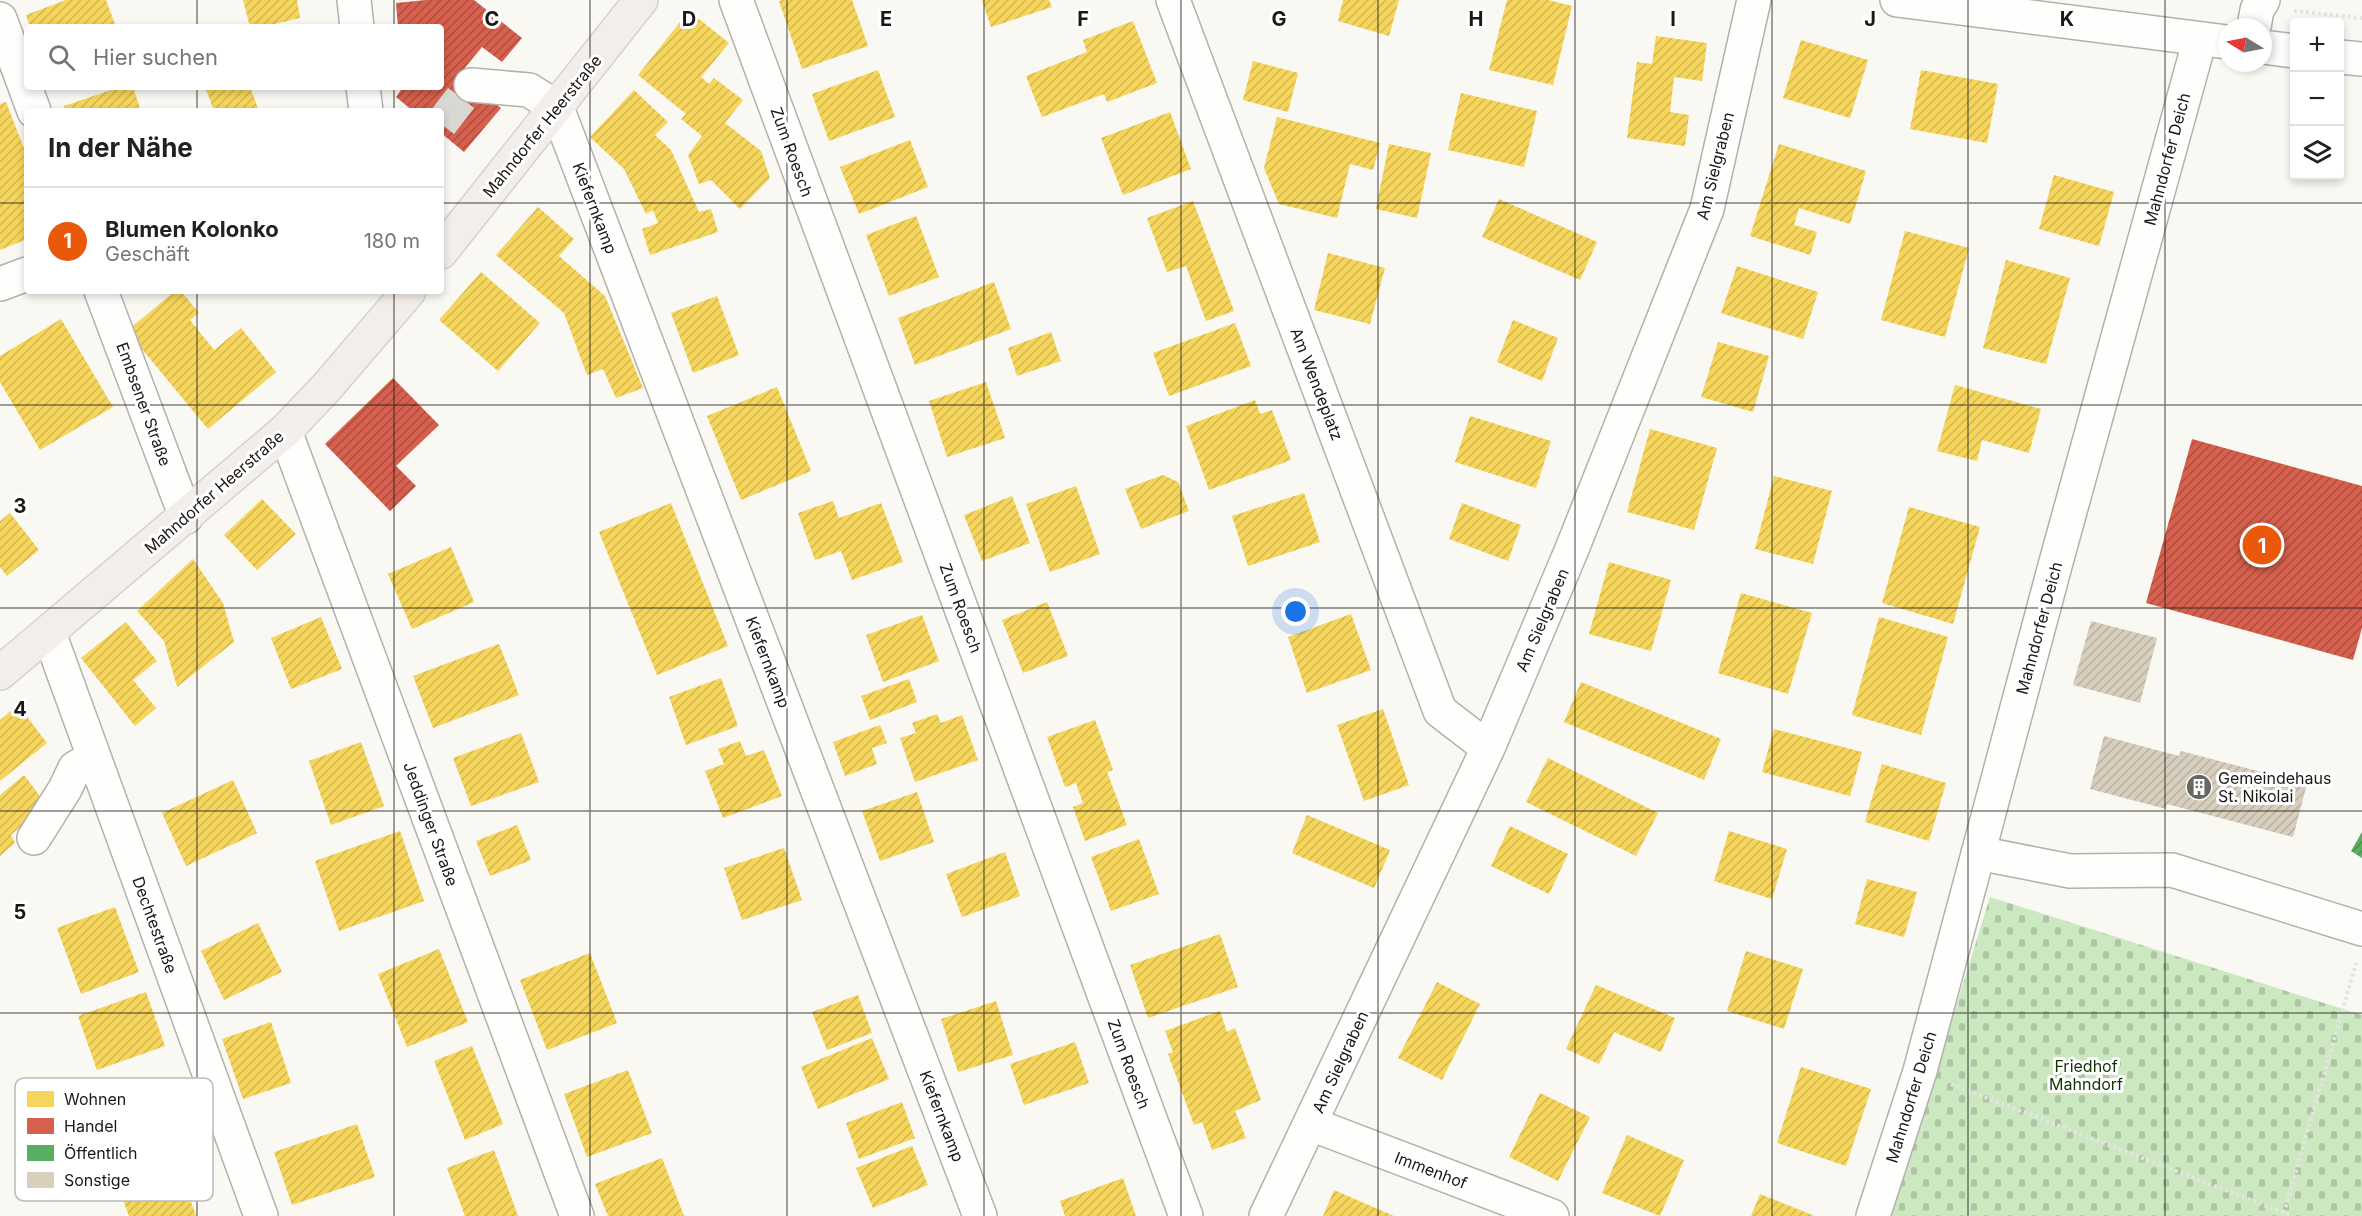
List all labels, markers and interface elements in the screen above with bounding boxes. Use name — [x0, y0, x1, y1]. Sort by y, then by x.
text: C — [485, 7, 499, 31]
text: D — [682, 7, 696, 31]
text: E — [880, 7, 892, 31]
text: F — [1077, 7, 1089, 31]
text: G — [1271, 7, 1287, 31]
text: H — [1469, 7, 1483, 31]
text: I — [1670, 7, 1676, 31]
text: J — [1864, 7, 1876, 31]
text: K — [2060, 7, 2074, 31]
north arrow — [2218, 18, 2272, 72]
map controls — [2290, 18, 2344, 180]
button: + — [2290, 18, 2344, 72]
search box — [24, 24, 444, 90]
icon: search — [45, 41, 78, 74]
text: Hier suchen — [93, 44, 218, 70]
street label: Mahndorfer Heerstraße — [478, 51, 606, 201]
button: − — [2290, 72, 2344, 126]
street label: Mahndorfer Deich — [2140, 90, 2194, 228]
street label: Zum Roesch — [767, 104, 817, 200]
street label: Am Sielgraben — [1692, 110, 1738, 222]
button: layers — [2290, 126, 2344, 180]
text: In der Nähe — [48, 132, 193, 163]
street label: Kiefernkamp — [568, 159, 622, 257]
text: Blumen Kolonko — [105, 216, 279, 242]
text: 1 — [63, 229, 72, 253]
text: 180 m — [364, 229, 420, 253]
text: Geschäft — [105, 242, 190, 266]
street label: Am Wendeplatz — [1286, 325, 1348, 443]
street label: Embsener Straße — [112, 339, 176, 469]
street label: Mahndorfer Heerstraße — [140, 426, 288, 558]
text: 3 — [14, 494, 26, 518]
pin: 1 — [2242, 522, 2282, 568]
street label: Mahndorfer Deich — [2012, 559, 2066, 697]
street label: Zum Roesch — [936, 560, 986, 656]
street label: Am Sielgraben — [1511, 565, 1573, 675]
your location — [1281, 597, 1310, 626]
street label: Kiefernkamp — [741, 613, 795, 711]
text: 4 — [13, 697, 27, 721]
street label: Jeddinger Straße — [399, 759, 463, 889]
place label: Gemeindehaus St. Nikolai — [2218, 768, 2331, 806]
building icon: Gemeindehaus St. Nikolai — [2184, 772, 2214, 802]
street label: Dechtestraße — [128, 874, 182, 976]
text: 5 — [14, 900, 26, 924]
street label: Am Sielgraben — [1308, 1008, 1372, 1116]
street label: Zum Roesch — [1104, 1016, 1154, 1112]
street label: Mahndorfer Deich — [1881, 1029, 1941, 1165]
park label: Friedhof Mahndorf — [2049, 1056, 2123, 1094]
street label: Kiefernkamp — [915, 1067, 969, 1165]
legend — [15, 1078, 213, 1201]
text: Wohnen — [64, 1089, 126, 1109]
text: Handel — [64, 1116, 117, 1136]
text: Öffentlich — [64, 1143, 137, 1163]
street label: Immenhof — [1392, 1147, 1470, 1193]
text: Sonstige — [64, 1170, 130, 1190]

